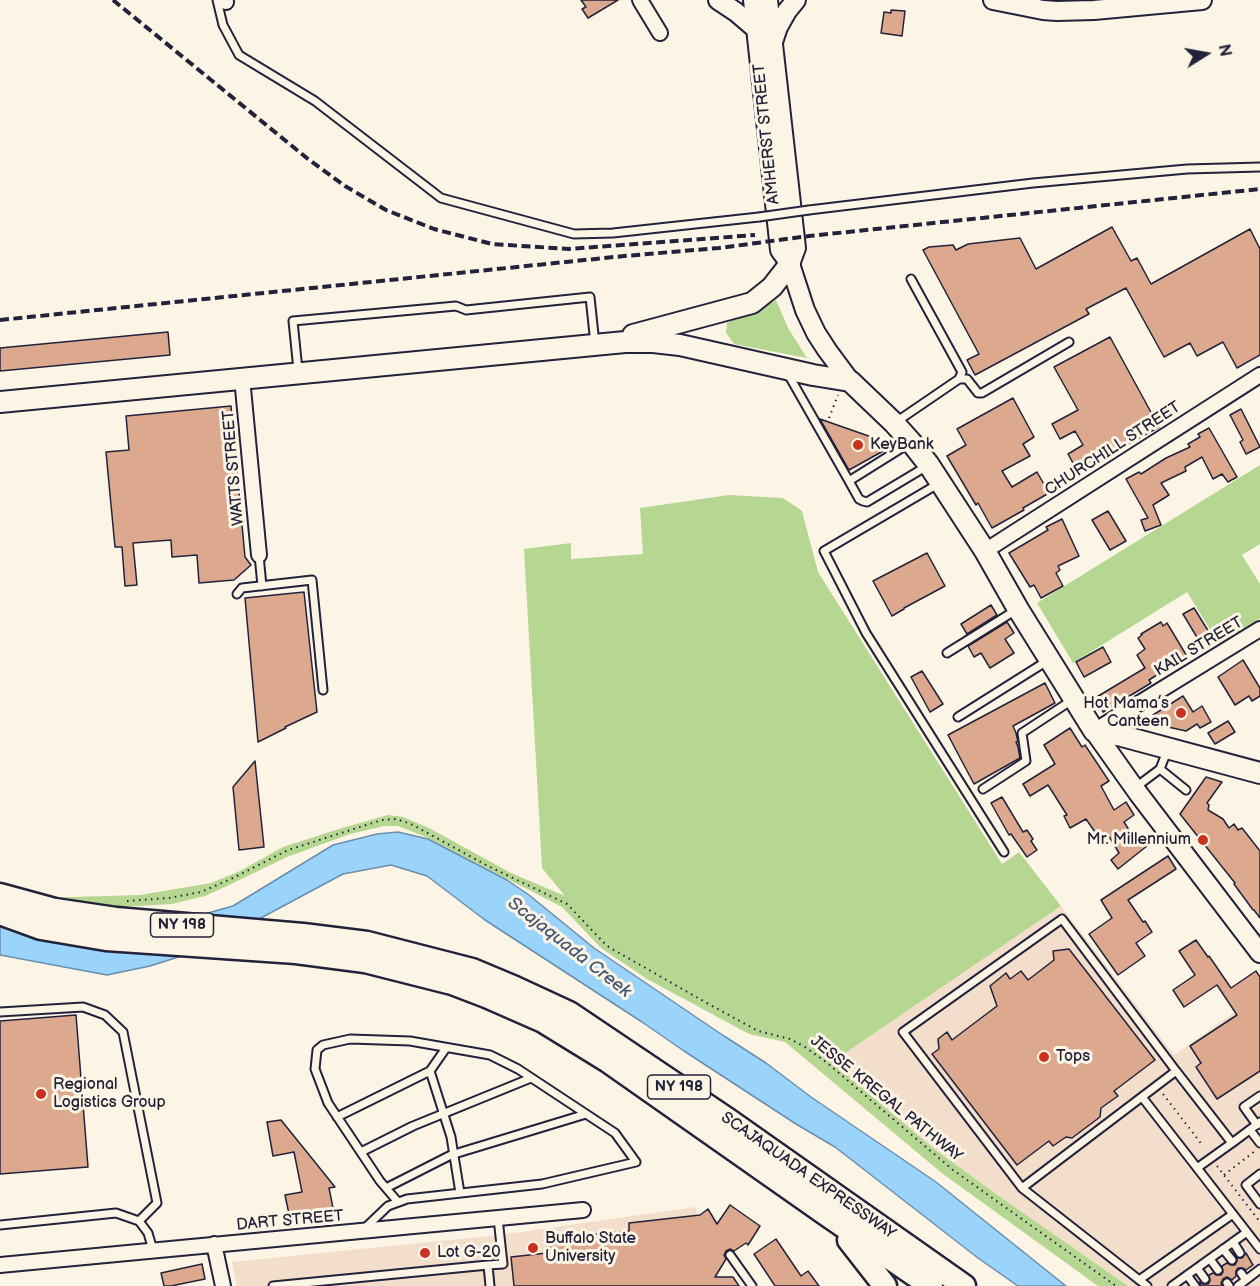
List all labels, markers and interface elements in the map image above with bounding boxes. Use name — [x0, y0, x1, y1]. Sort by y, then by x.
north arrow — [1176, 24, 1236, 84]
text: N — [1214, 43, 1235, 58]
street label: AMHERST STREET — [750, 63, 784, 205]
street label: CHURCHILL STREET — [1042, 398, 1184, 500]
street label: WATTS STREET — [219, 409, 249, 527]
place label: KeyBank — [870, 435, 934, 455]
marker: KeyBank — [851, 438, 865, 452]
street label: KAIL STREET — [1151, 613, 1247, 681]
place label: Hot Mama’s Canteen — [1083, 694, 1169, 732]
marker: Hot Mama’s Canteen — [1174, 706, 1188, 720]
place label: Mr. Millennium — [1087, 830, 1191, 850]
marker: Mr. Millennium — [1196, 833, 1210, 847]
water label: Scajaquada Creek — [503, 893, 635, 1003]
road number: NY 198 — [150, 913, 213, 937]
street label: JESSE KREGAL PATHWAY — [806, 1032, 966, 1166]
place label: Tops — [1056, 1047, 1090, 1067]
marker: Tops — [1037, 1050, 1051, 1064]
place label: Regional Logistics Group — [53, 1075, 166, 1113]
road number: NY 198 — [648, 1075, 710, 1099]
marker: Regional Logistics Group — [34, 1087, 48, 1101]
street label: SCAJAQUADA EXPRESSWAY — [717, 1108, 899, 1244]
street label: DART STREET — [236, 1207, 344, 1235]
place label: Buffalo State University — [545, 1229, 636, 1267]
marker: Buffalo State University — [526, 1241, 540, 1255]
place label: Lot G-20 — [437, 1243, 501, 1263]
marker: Lot G-20 — [418, 1246, 432, 1260]

